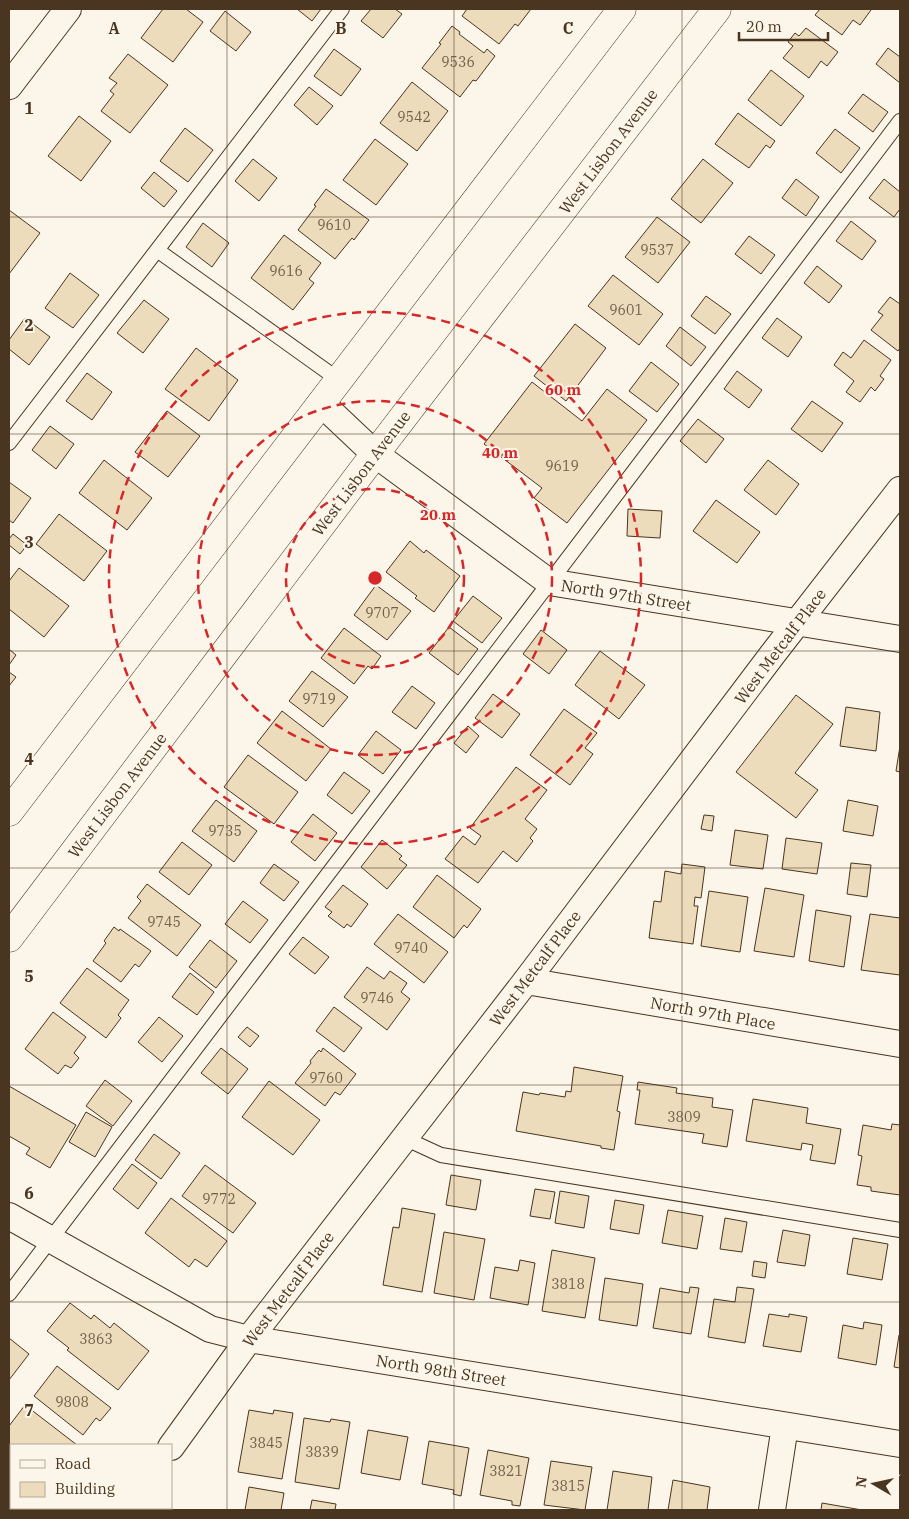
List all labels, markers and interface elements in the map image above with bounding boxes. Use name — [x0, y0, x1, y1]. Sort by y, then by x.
scale bar — [739, 10, 828, 42]
text: 20 m — [746, 17, 782, 36]
text: A — [108, 18, 120, 38]
text: B — [335, 18, 347, 38]
text: C — [563, 18, 573, 38]
house number: 9536 — [441, 53, 475, 71]
street label: West Lisbon Avenue — [554, 84, 662, 218]
text: 1 — [24, 98, 34, 118]
house number: 9542 — [397, 108, 431, 126]
house number: 9610 — [317, 216, 351, 234]
house number: 9537 — [640, 241, 674, 259]
house number: 9616 — [269, 262, 303, 280]
house number: 9601 — [609, 301, 643, 319]
text: 2 — [24, 315, 34, 335]
text: 60 m — [545, 380, 581, 399]
street label: West Lisbon Avenue — [307, 406, 415, 540]
text: 40 m — [482, 443, 518, 462]
house number: 9619 — [545, 457, 579, 475]
text: 20 m — [420, 505, 456, 524]
text: 3 — [24, 532, 34, 552]
centre of rings — [366, 569, 384, 587]
street label: North 97th Street — [560, 575, 693, 615]
street label: West Metcalf Place — [730, 584, 830, 708]
house number: 9707 — [365, 604, 399, 622]
house number: 9719 — [302, 690, 336, 708]
street label: West Lisbon Avenue — [63, 728, 171, 862]
text: 4 — [24, 749, 34, 769]
house number: 9735 — [208, 822, 242, 840]
street label: West Metcalf Place — [485, 906, 585, 1030]
house number: 9745 — [147, 913, 181, 931]
house number: 9740 — [394, 939, 428, 957]
text: 5 — [24, 966, 34, 986]
house number: 9746 — [360, 989, 394, 1007]
street label: North 97th Place — [649, 992, 777, 1034]
house number: 9760 — [309, 1069, 343, 1087]
house number: 3809 — [667, 1108, 701, 1126]
text: 6 — [24, 1183, 34, 1203]
house number: 9772 — [202, 1190, 236, 1208]
street label: West Metcalf Place — [238, 1227, 338, 1351]
house number: 3818 — [551, 1275, 585, 1293]
house number: 3863 — [79, 1330, 113, 1348]
street label: North 98th Street — [375, 1350, 508, 1390]
house number: 9808 — [55, 1393, 89, 1411]
text: 7 — [24, 1400, 34, 1420]
house number: 3845 — [249, 1434, 283, 1452]
house number: 3839 — [305, 1443, 339, 1461]
legend — [10, 1444, 172, 1509]
text: Road — [55, 1454, 91, 1473]
north arrow — [849, 1459, 899, 1509]
house number: 3821 — [489, 1462, 523, 1480]
text: N — [851, 1475, 871, 1489]
house number: 3815 — [551, 1477, 585, 1495]
text: Building — [55, 1479, 115, 1498]

